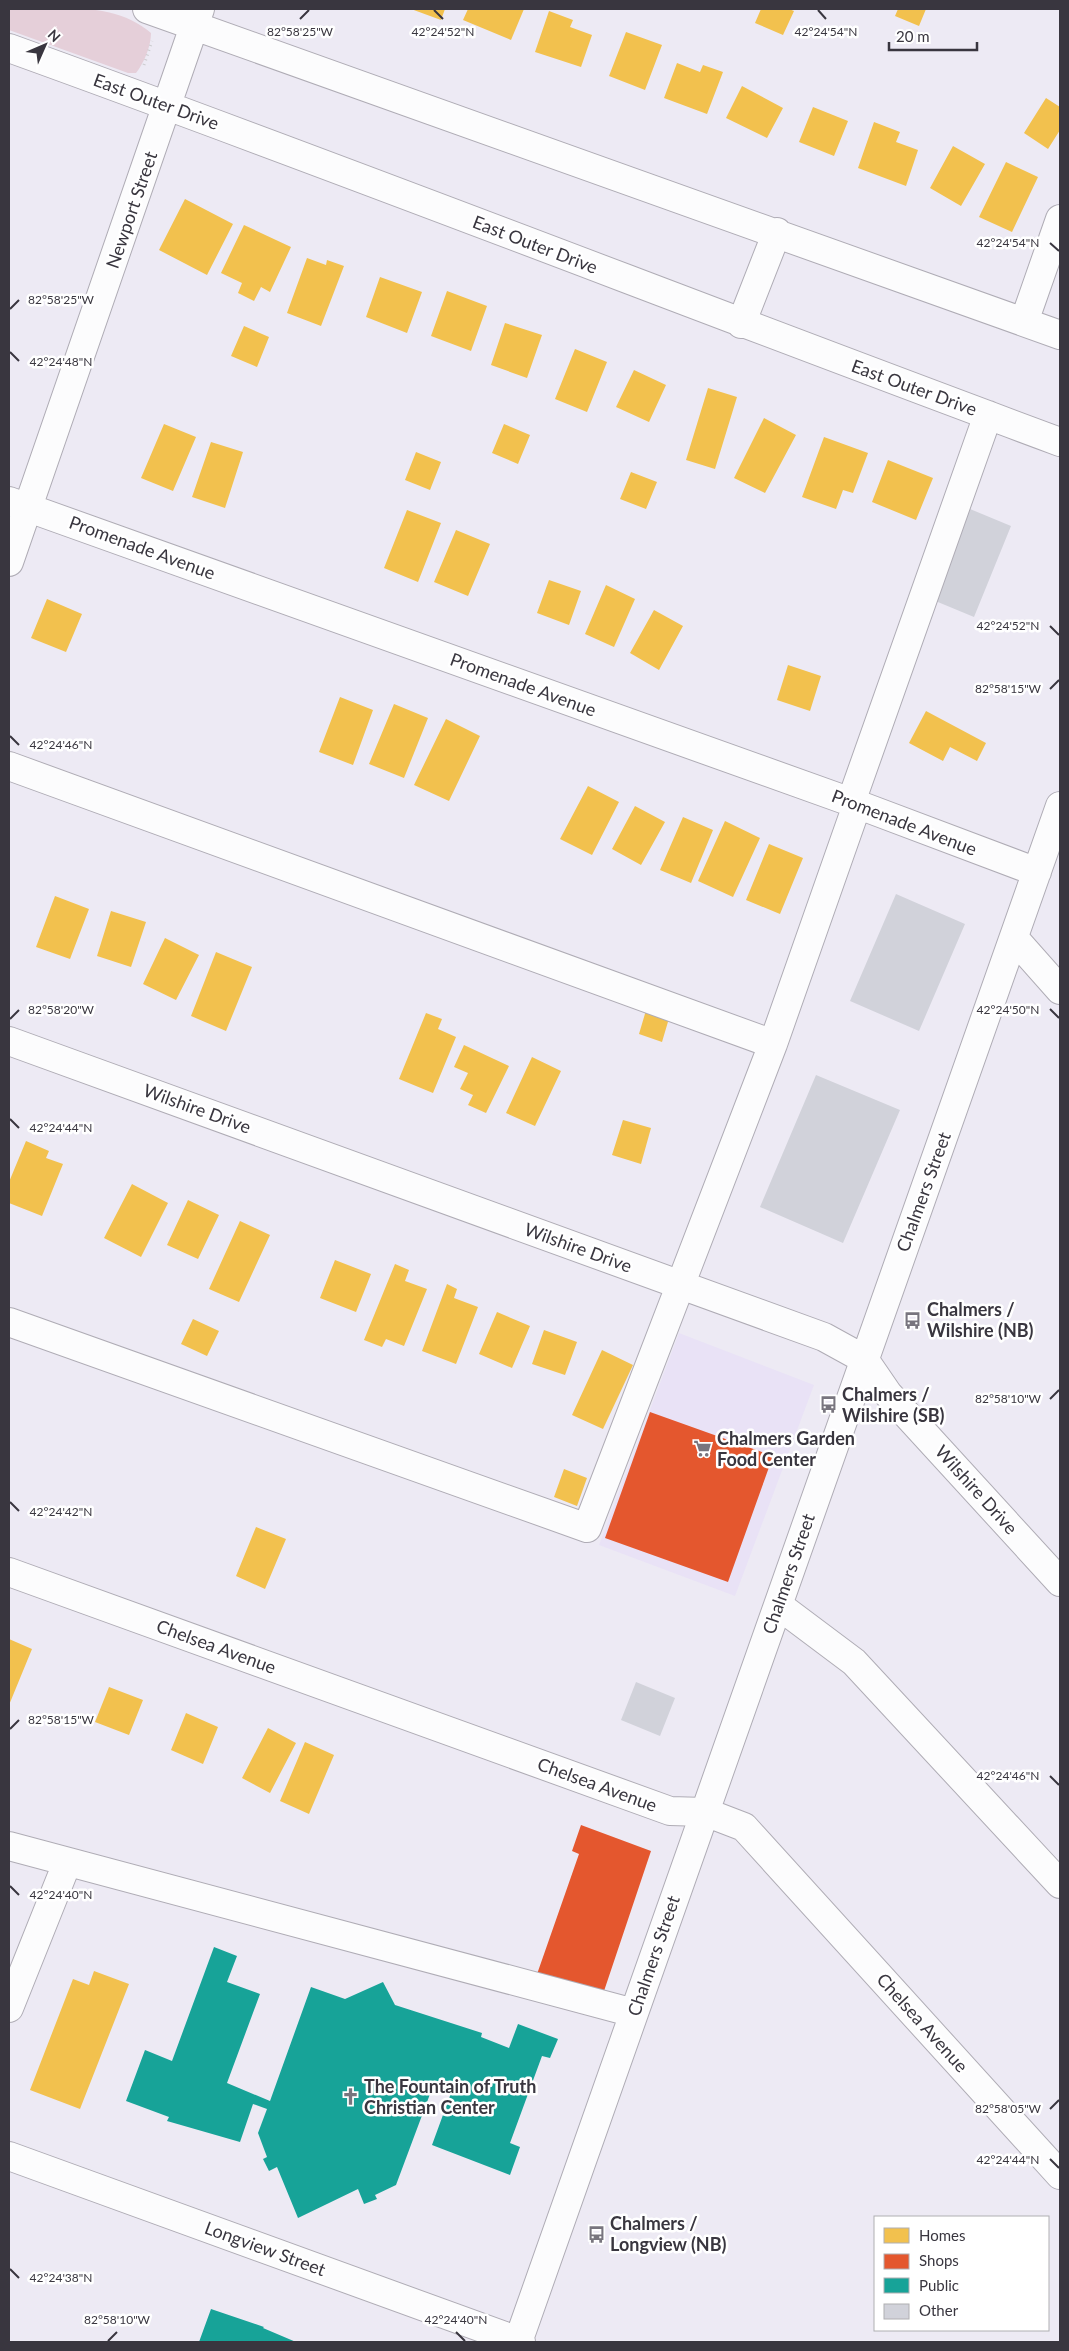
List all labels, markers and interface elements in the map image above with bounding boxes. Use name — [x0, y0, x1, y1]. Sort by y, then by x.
north arrow — [20, 20, 70, 70]
scale bar — [889, 20, 976, 52]
text: 82°58'25"W — [267, 24, 334, 39]
text: 42°24'52"N — [412, 24, 474, 39]
text: 42°24'54"N — [795, 24, 857, 39]
text: N — [45, 26, 64, 45]
text: 20 m — [896, 27, 930, 45]
street label: East Outer Drive — [91, 68, 222, 134]
street label: Newport Street — [101, 148, 162, 271]
street label: East Outer Drive — [470, 210, 601, 278]
text: 42°24'54"N — [977, 235, 1039, 250]
text: 82°58'25"W — [28, 292, 95, 307]
text: 42°24'48"N — [30, 354, 92, 369]
street label: East Outer Drive — [849, 354, 980, 420]
street label: Promenade Avenue — [66, 510, 218, 584]
text: 42°24'52"N — [977, 618, 1039, 633]
street label: Promenade Avenue — [447, 647, 599, 721]
text: 82°58'15"W — [975, 681, 1042, 696]
text: 42°24'46"N — [30, 737, 92, 752]
street label: Promenade Avenue — [829, 784, 980, 860]
text: 82°58'20"W — [28, 1002, 95, 1017]
text: 42°24'50"N — [977, 1002, 1039, 1017]
street label: Wilshire Drive — [141, 1078, 254, 1138]
text: 42°24'44"N — [30, 1120, 92, 1135]
street label: Chalmers Street — [891, 1128, 955, 1255]
street label: Wilshire Drive — [522, 1217, 635, 1277]
place label: Chalmers / Wilshire (NB) — [927, 1298, 1034, 1341]
bus stop icon: Chalmers / Wilshire (NB) — [903, 1310, 923, 1330]
place label: Chalmers / Wilshire (SB) — [842, 1383, 945, 1426]
text: 82°58'10"W — [975, 1391, 1042, 1406]
bus stop icon: Chalmers / Wilshire (SB) — [818, 1395, 838, 1415]
place label: Chalmers Garden Food Center — [717, 1427, 855, 1470]
supermarket icon: Chalmers Garden Food Center — [693, 1439, 713, 1459]
street label: Wilshire Drive — [931, 1440, 1023, 1538]
text: 42°24'42"N — [30, 1504, 92, 1519]
street label: Chalmers Street — [757, 1510, 819, 1637]
street label: Chelsea Avenue — [154, 1614, 279, 1678]
text: 82°58'15"W — [28, 1712, 95, 1727]
street label: Chelsea Avenue — [535, 1752, 660, 1816]
text: 42°24'46"N — [977, 1768, 1039, 1783]
text: 42°24'40"N — [30, 1887, 92, 1902]
street label: Chalmers Street — [622, 1892, 684, 2019]
street label: Chelsea Avenue — [873, 1968, 973, 2076]
place label: The Fountain of Truth Christian Center — [364, 2075, 536, 2118]
church icon: The Fountain of Truth Christian Center — [340, 2087, 360, 2107]
text: 82°58'05"W — [975, 2101, 1042, 2116]
text: 42°24'44"N — [977, 2152, 1039, 2167]
place label: Chalmers / Longview (NB) — [610, 2212, 727, 2255]
street label: Longview Street — [202, 2216, 329, 2280]
legend — [874, 2216, 1049, 2331]
bus stop icon: Chalmers / Longview (NB) — [586, 2224, 606, 2244]
text: Homes — [919, 2226, 965, 2244]
text: Shops — [919, 2251, 959, 2269]
text: 42°24'38"N — [30, 2270, 92, 2285]
text: Public — [919, 2276, 959, 2294]
text: Other — [919, 2301, 959, 2319]
text: 82°58'10"W — [84, 2312, 151, 2327]
text: 42°24'40"N — [425, 2312, 487, 2327]

